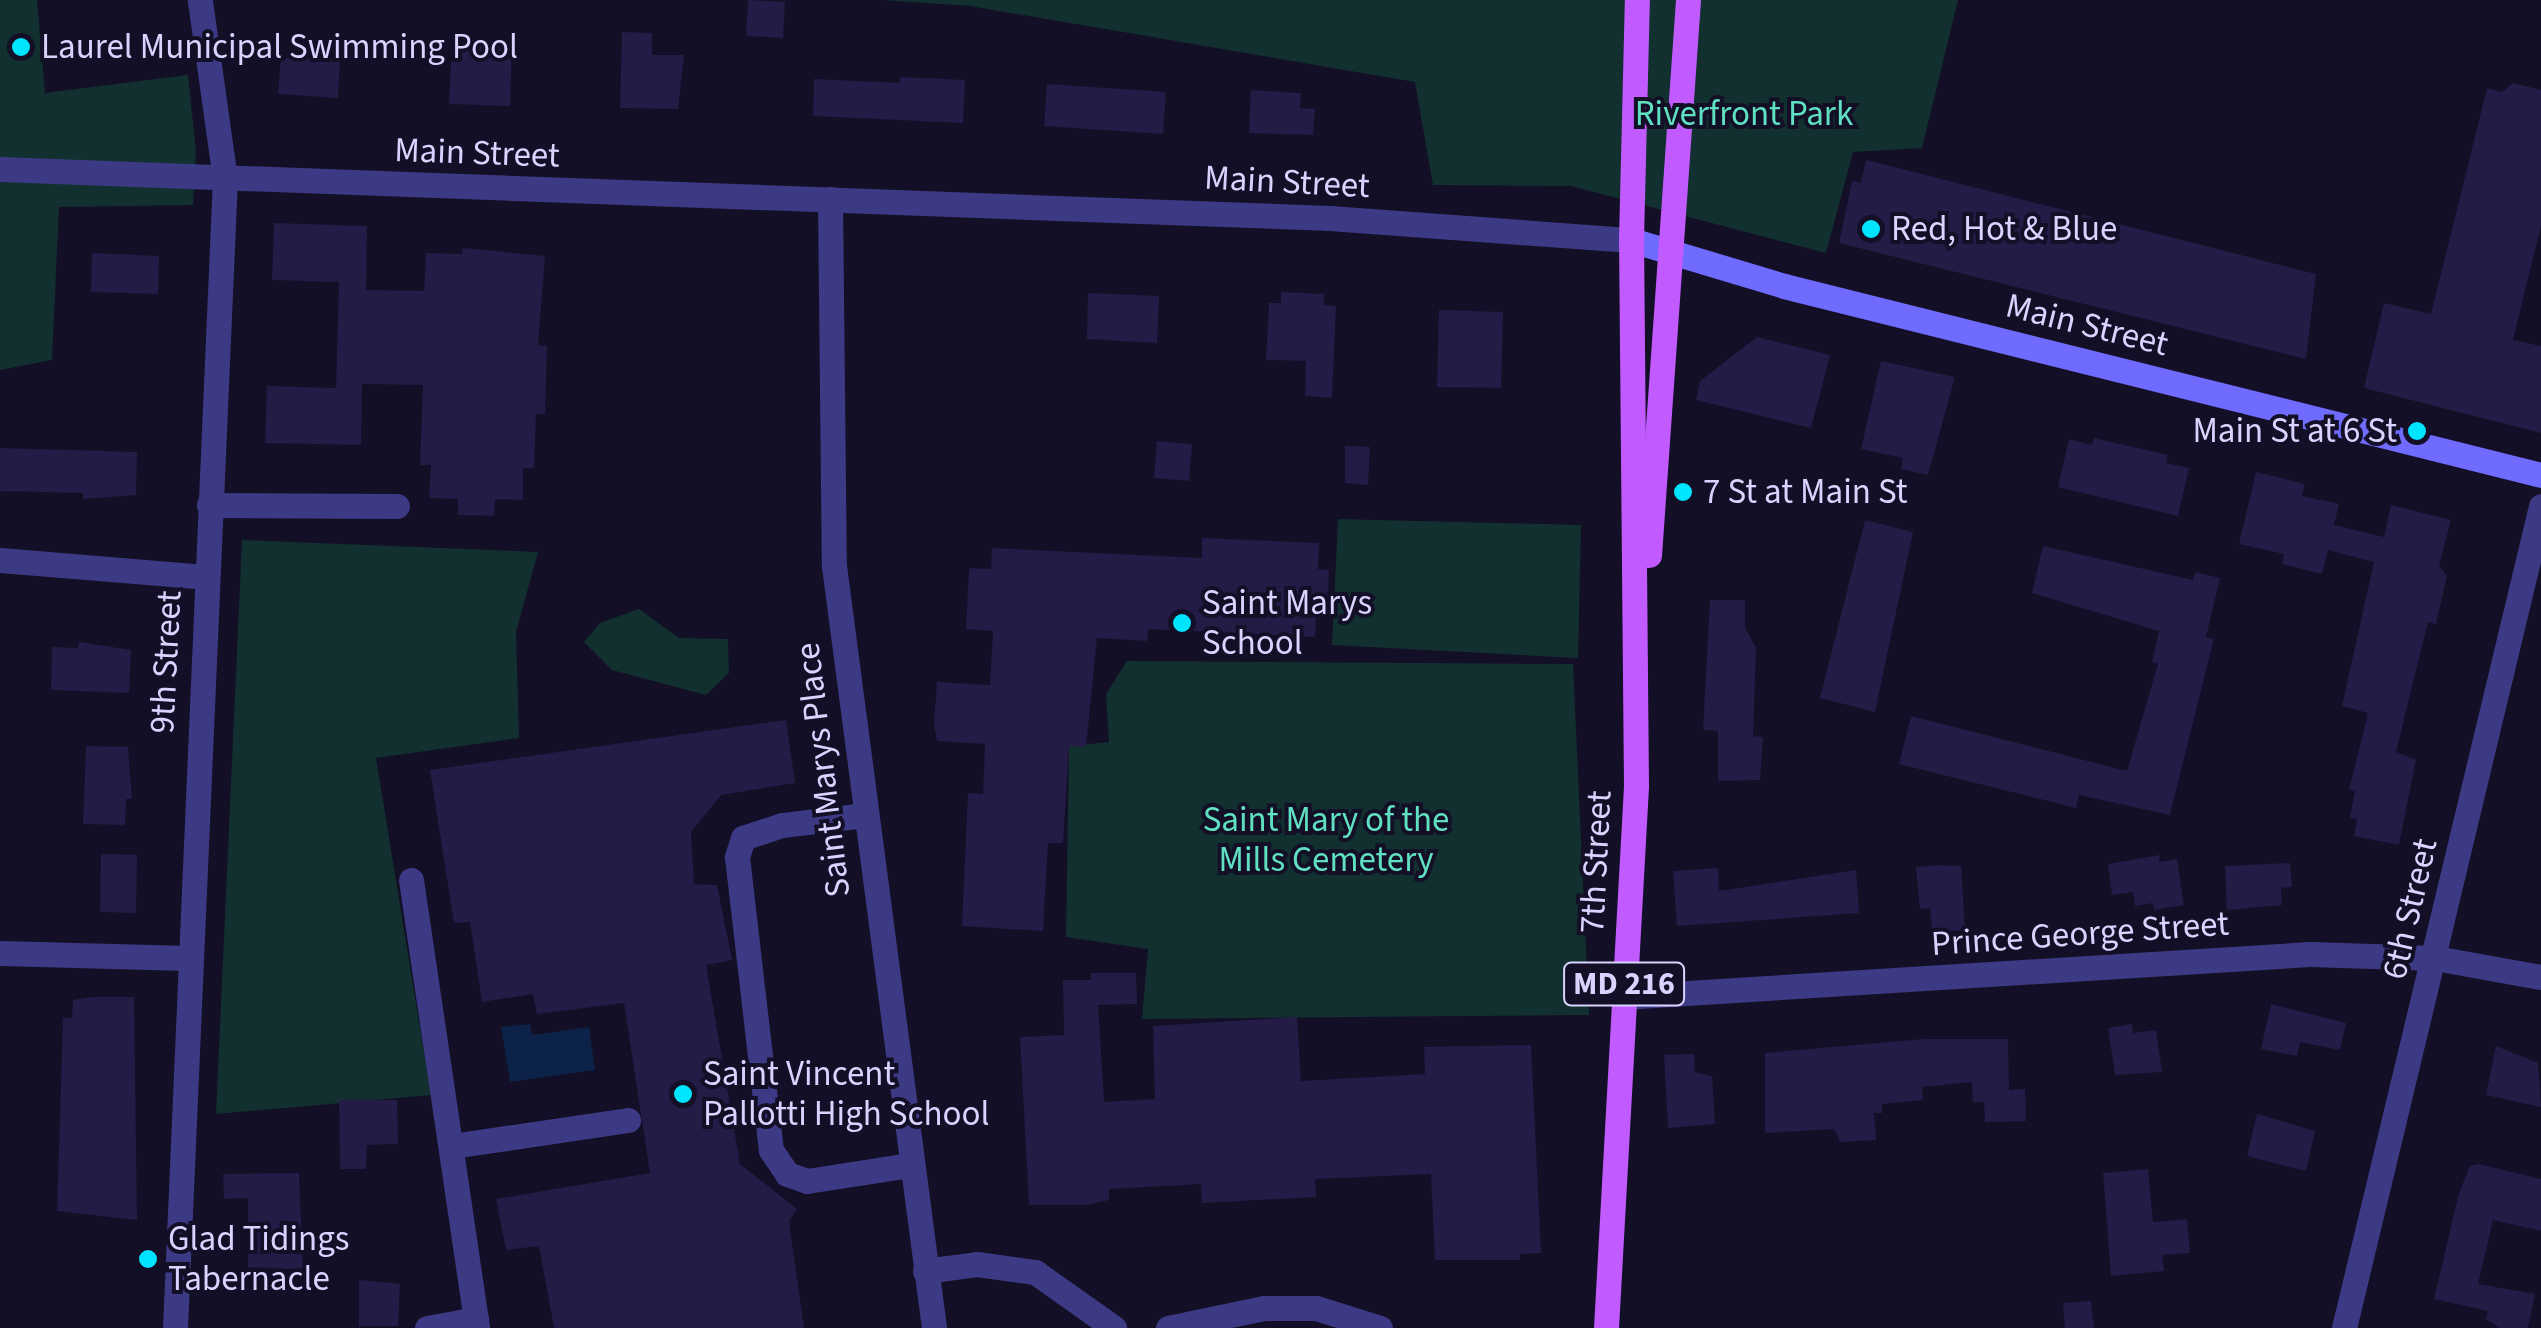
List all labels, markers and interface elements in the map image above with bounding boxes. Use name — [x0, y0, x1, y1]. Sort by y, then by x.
place label: Laurel Municipal Swimming Pool — [41, 26, 518, 68]
marker: Laurel Municipal Swimming Pool — [10, 36, 32, 58]
park label: Riverfront Park — [1635, 93, 1853, 135]
street label: Main Street — [394, 129, 560, 177]
street label: Main Street — [1203, 157, 1371, 207]
place label: Red, Hot & Blue — [1891, 208, 2117, 250]
marker: Red, Hot & Blue — [1860, 218, 1882, 240]
street label: Main Street — [2002, 285, 2172, 365]
place label: Main St at 6 St — [2192, 410, 2397, 452]
marker: Main St at 6 St — [2406, 420, 2428, 442]
place label: 7 St at Main St — [1703, 471, 1908, 513]
marker: 7 St at Main St — [1672, 481, 1694, 503]
place label: Saint Marys School — [1202, 582, 1372, 664]
street label: 9th Street — [141, 590, 191, 734]
marker: Saint Marys School — [1171, 612, 1193, 634]
street label: Saint Marys Place — [787, 640, 859, 900]
street label: 7th Street — [1571, 790, 1621, 934]
park label: Saint Mary of the Mills Cemetery — [1203, 799, 1449, 881]
street label: 6th Street — [2373, 835, 2447, 983]
street label: Prince George Street — [1930, 903, 2230, 965]
road number: MD 216 — [1562, 957, 1686, 1011]
place label: Saint Vincent Pallotti High School — [703, 1053, 989, 1135]
marker: Saint Vincent Pallotti High School — [672, 1083, 694, 1105]
place label: Glad Tidings Tabernacle — [168, 1218, 349, 1300]
marker: Glad Tidings Tabernacle — [137, 1248, 159, 1270]

